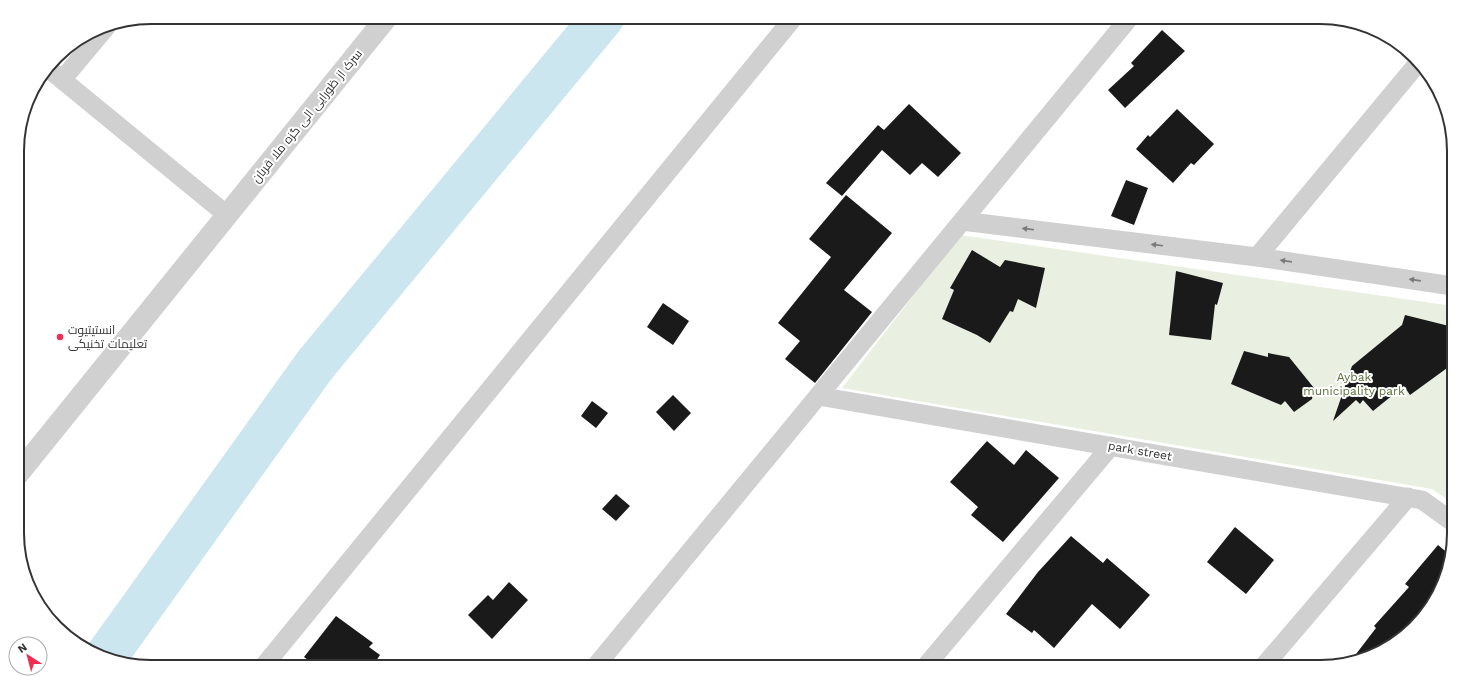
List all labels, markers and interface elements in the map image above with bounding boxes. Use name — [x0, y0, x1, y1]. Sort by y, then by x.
street label: سرک از ظورایی الی گزه ملا قربان — [249, 47, 365, 185]
one-way arrow — [1022, 226, 1034, 232]
one-way arrow — [1151, 242, 1163, 248]
one-way arrow — [1280, 258, 1292, 264]
one-way arrow — [1409, 277, 1421, 283]
place label: انستیتیوت تعلیمات تخنیکی — [68, 323, 148, 351]
marker: انستیتیوت تعلیمات تخنیکی — [55, 332, 65, 342]
park label: Aybak municipality park — [1303, 370, 1405, 398]
street label: park street — [1107, 438, 1173, 464]
north arrow — [8, 636, 48, 676]
text: N — [15, 641, 30, 656]

